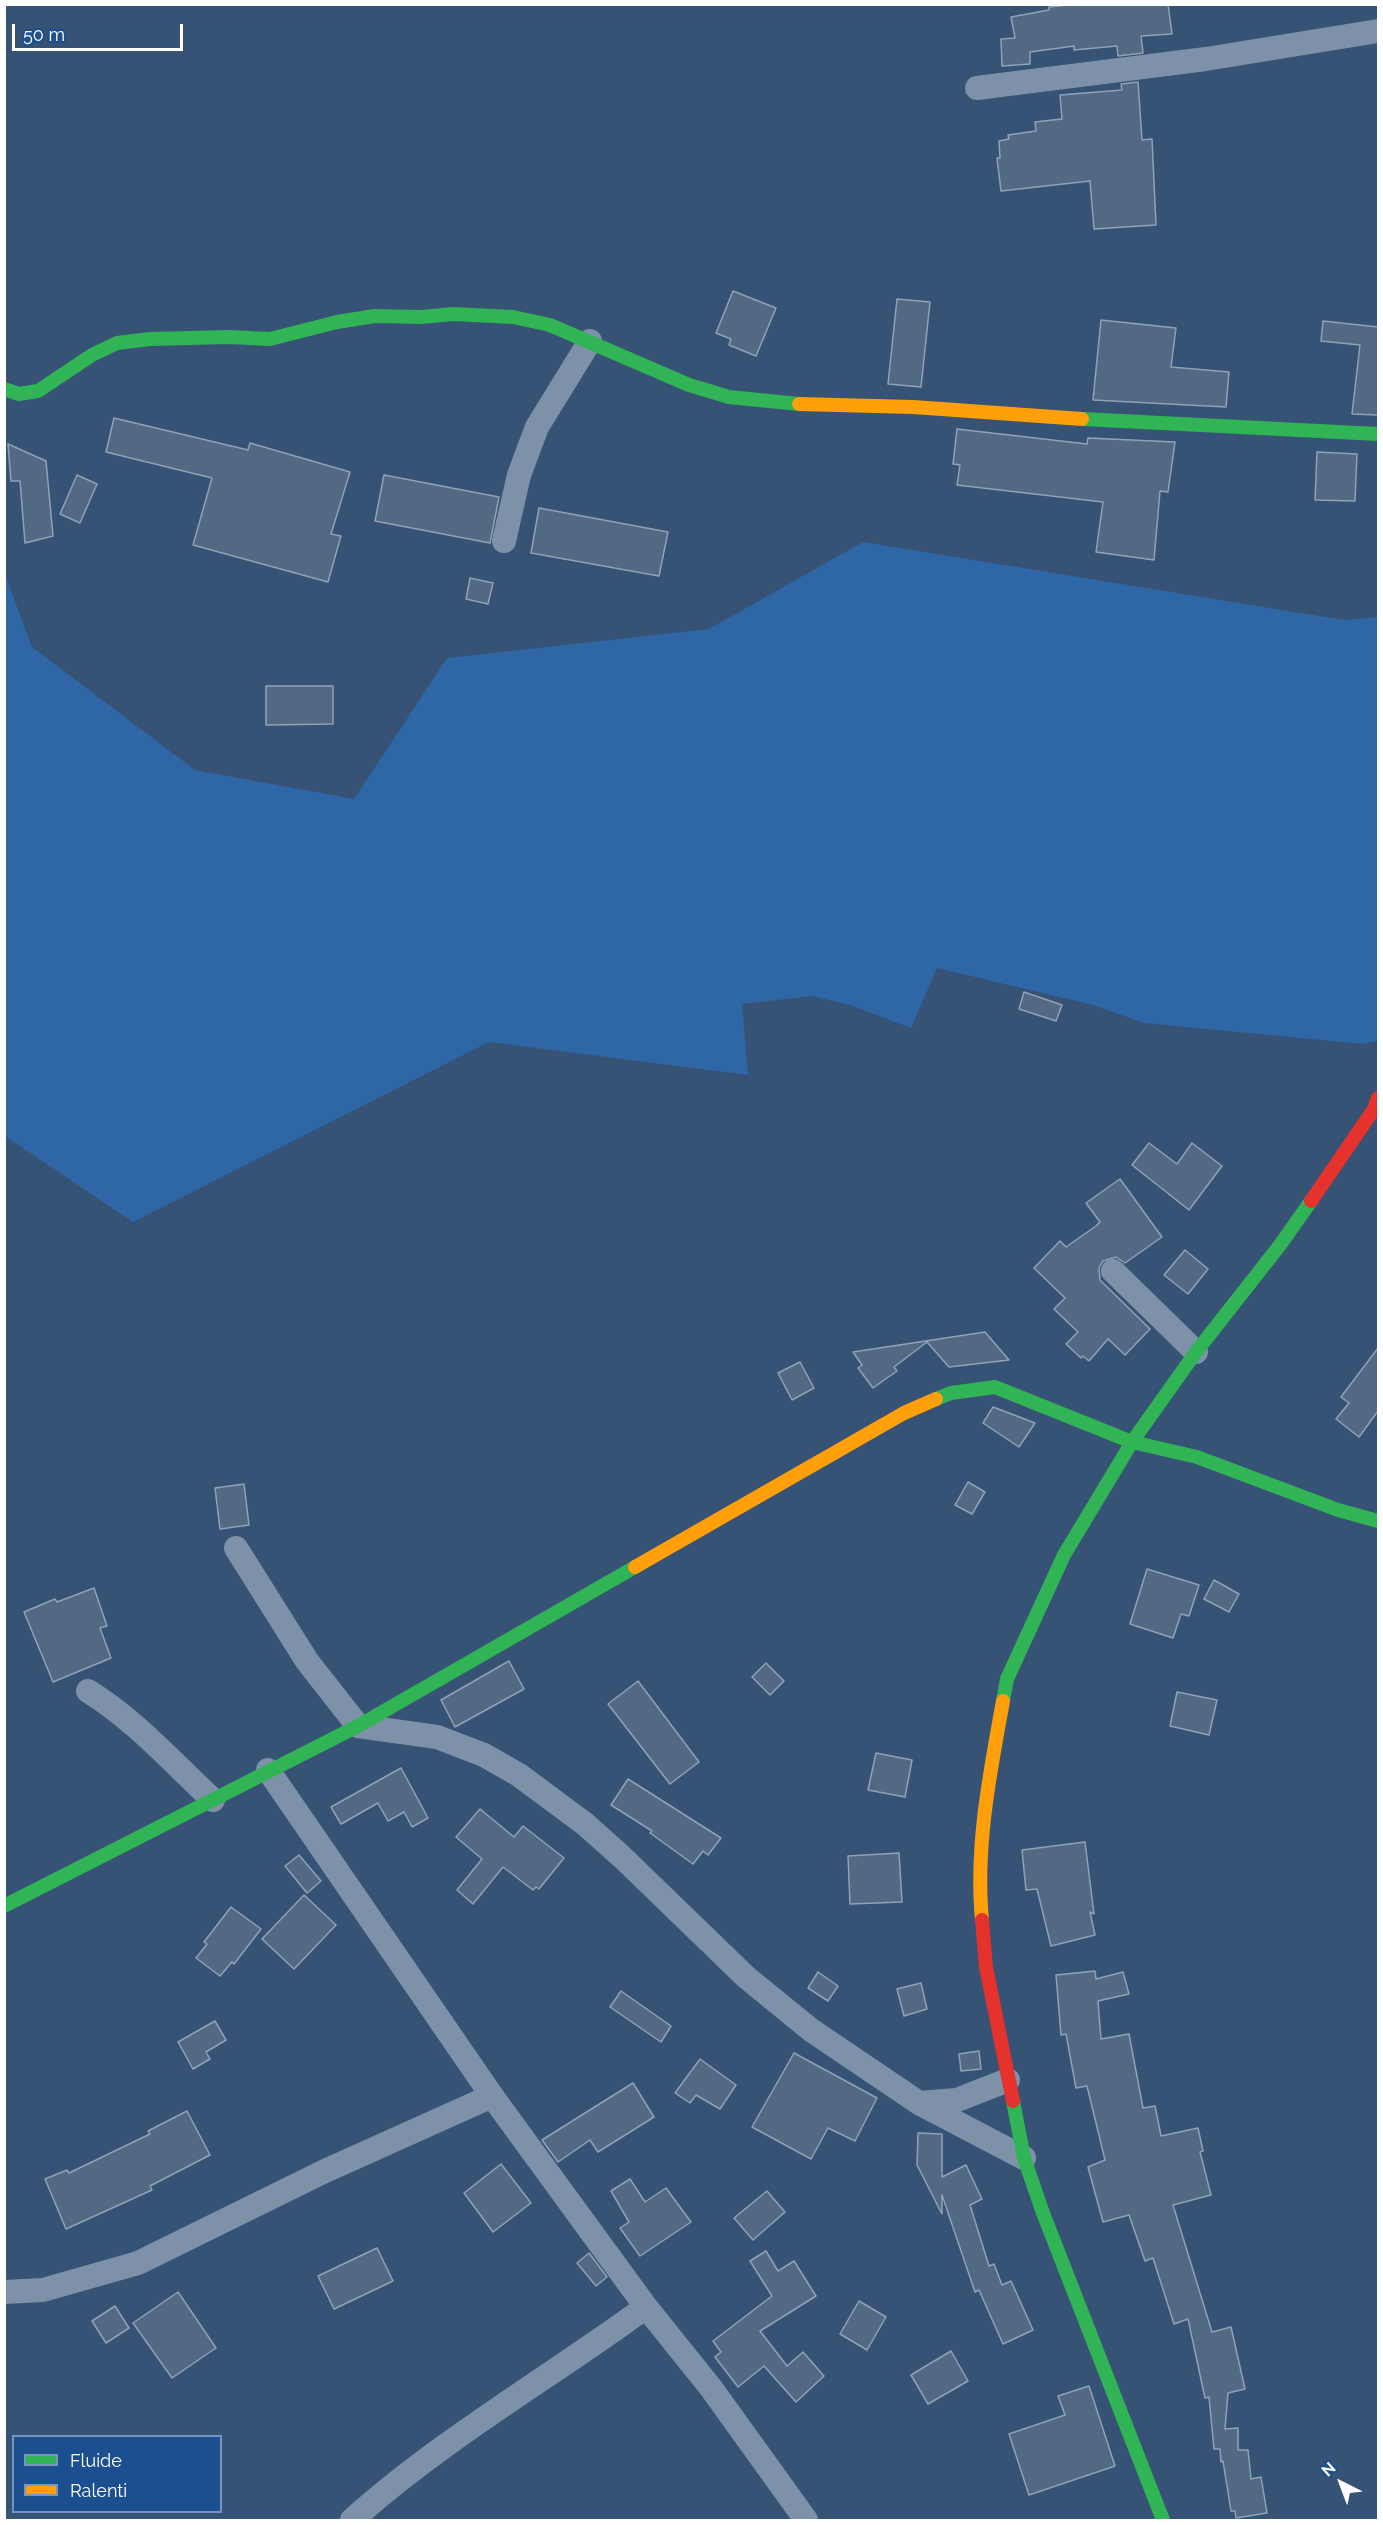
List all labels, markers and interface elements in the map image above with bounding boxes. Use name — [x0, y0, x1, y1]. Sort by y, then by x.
scale bar — [15, 12, 186, 50]
text: 50 m — [23, 24, 65, 45]
legend — [12, 2435, 222, 2513]
text: Fluide — [70, 2450, 122, 2471]
north arrow — [1311, 2453, 1371, 2513]
text: N — [1318, 2458, 1340, 2480]
text: Ralenti — [70, 2480, 127, 2501]

